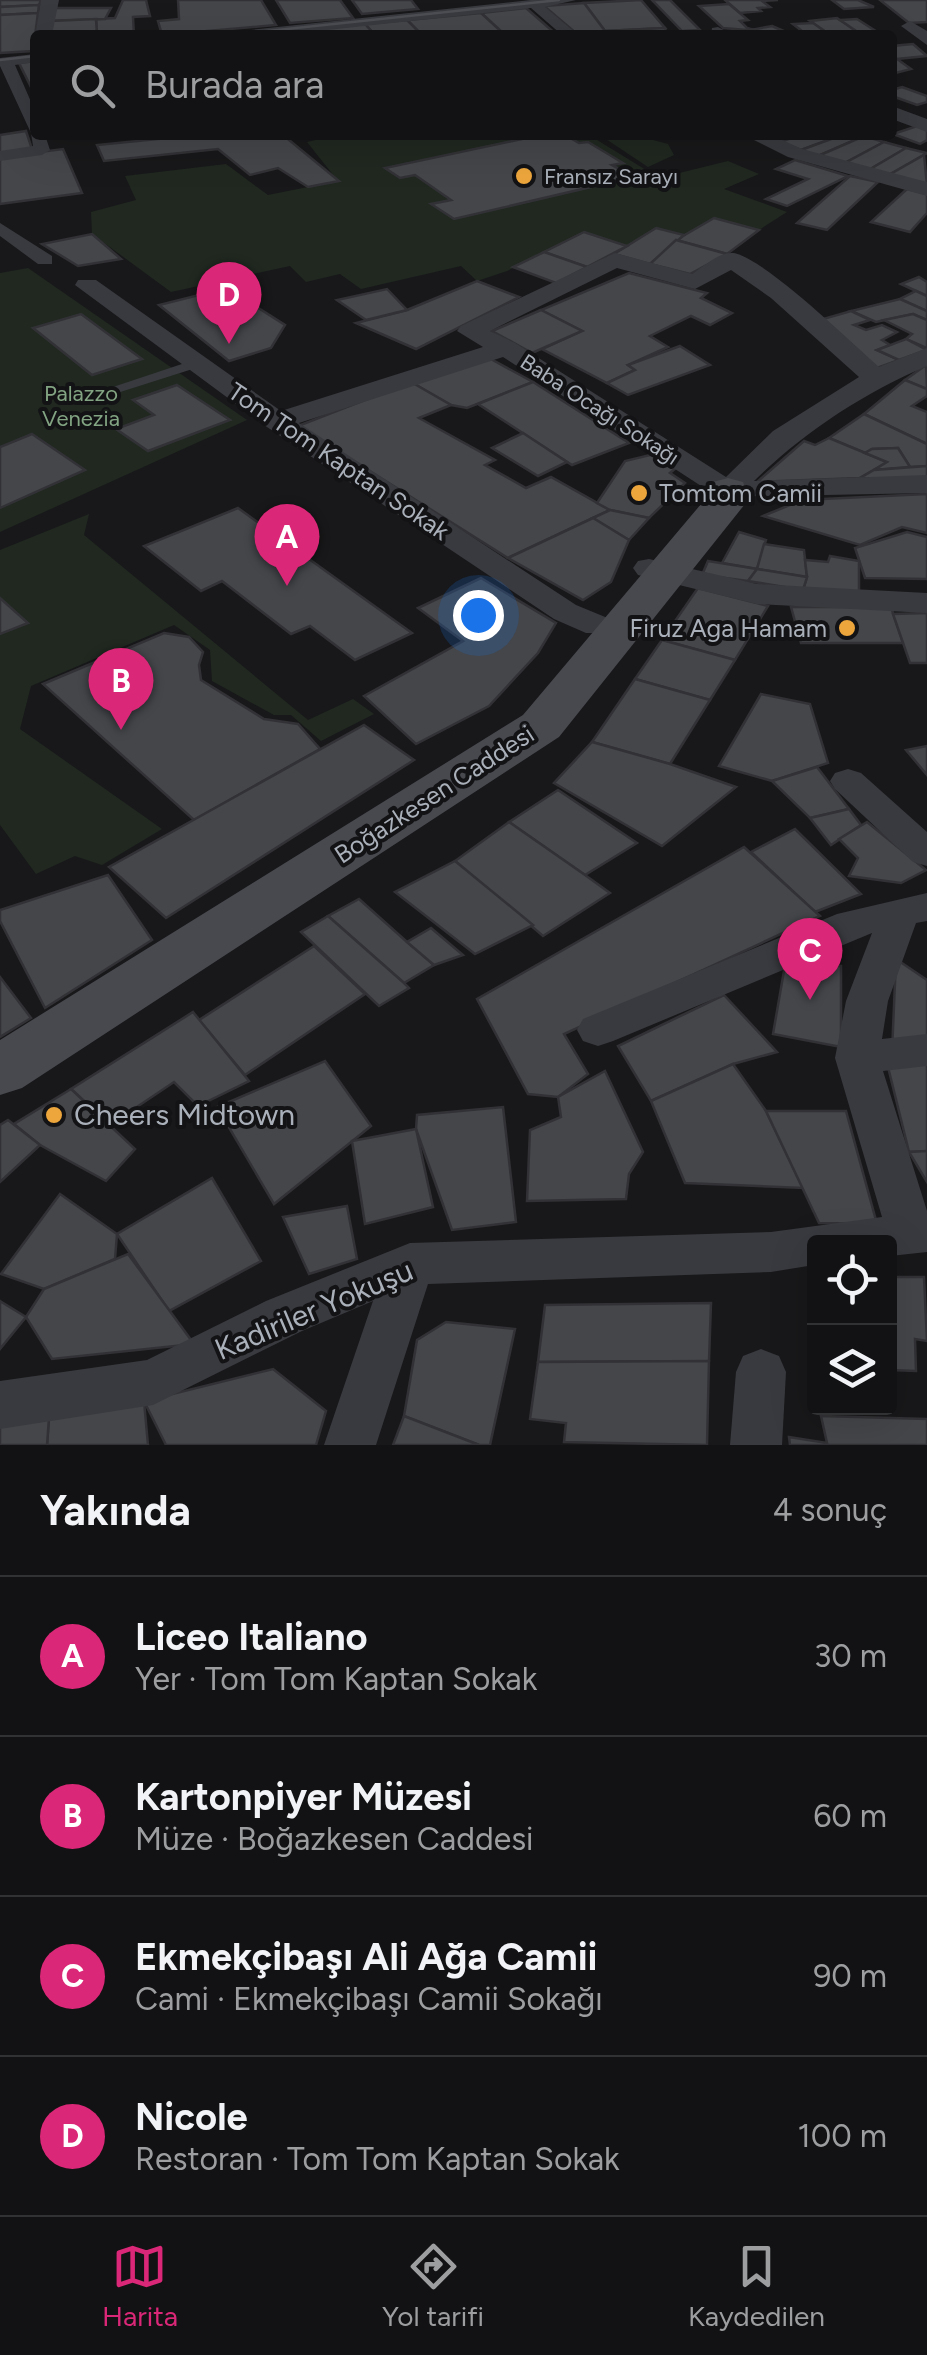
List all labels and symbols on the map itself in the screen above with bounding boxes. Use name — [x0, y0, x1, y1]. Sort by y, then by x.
place label: Fransız Sarayı — [544, 163, 678, 190]
marker: Fransız Sarayı — [513, 165, 535, 187]
pin: D — [196, 262, 262, 344]
street label: Baba Ocağı Sokağı — [515, 348, 684, 471]
street label: Tom Tom Kaptan Sokak — [223, 376, 456, 547]
park label: Palazzo Venezia — [42, 380, 120, 432]
place label: Tomtom Camii — [659, 478, 822, 508]
marker: Tomtom Camii — [628, 482, 650, 504]
pin: A — [254, 504, 320, 586]
your location — [453, 590, 504, 641]
place label: Firuz Aga Hamam — [630, 613, 827, 643]
marker: Firuz Aga Hamam — [836, 617, 858, 639]
pin: B — [88, 648, 154, 730]
street label: Boğazkesen Caddesi — [329, 718, 539, 870]
pin: C — [778, 918, 842, 1000]
place label: Cheers Midtown — [74, 1096, 295, 1133]
marker: Cheers Midtown — [43, 1104, 65, 1126]
street label: Kadiriler Yokuşu — [209, 1251, 418, 1368]

